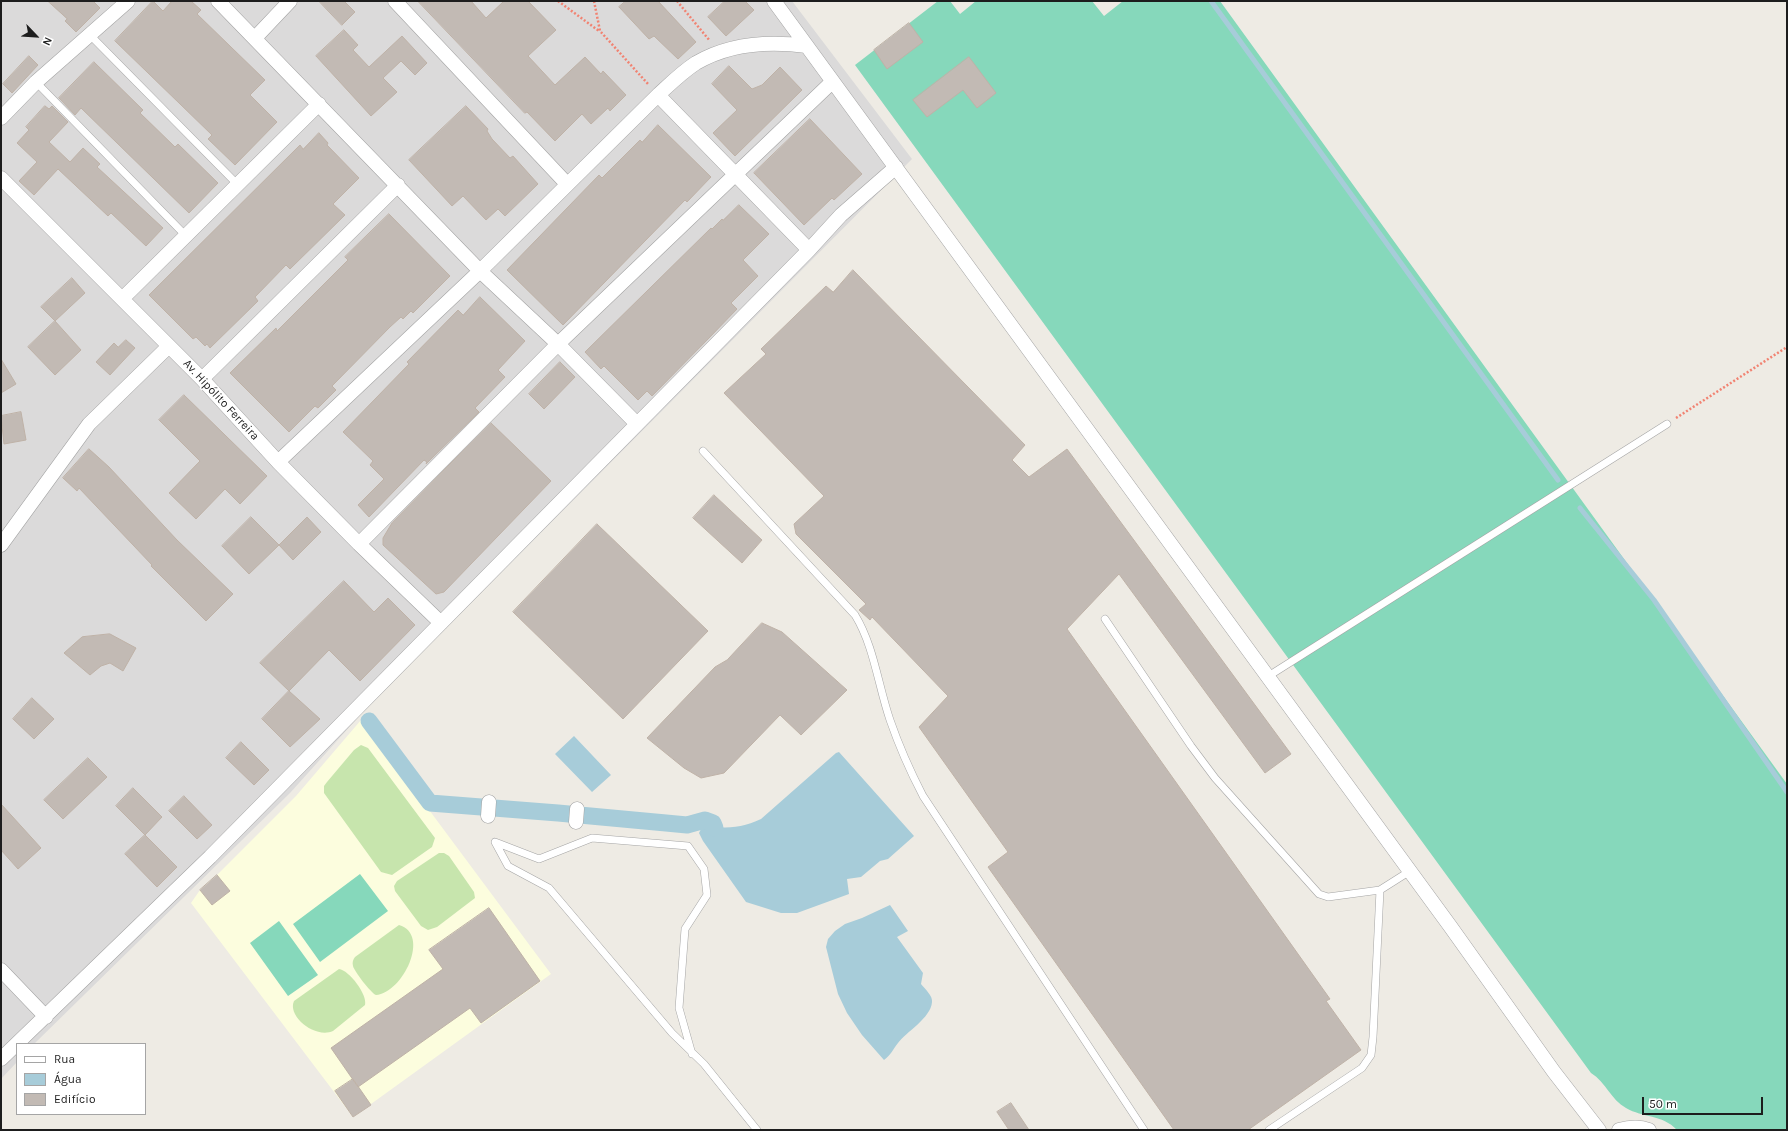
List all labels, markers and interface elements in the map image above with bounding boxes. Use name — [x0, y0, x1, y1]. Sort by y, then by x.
north arrow — [16, 16, 56, 56]
text: N — [40, 35, 55, 48]
street label: Av. Hipólito Ferreira — [180, 357, 262, 443]
legend — [16, 1043, 146, 1115]
text: Rua — [54, 1052, 75, 1066]
text: Água — [54, 1072, 82, 1086]
scale bar — [1644, 1089, 1765, 1115]
text: Edifício — [54, 1092, 95, 1106]
text: 50 m — [1649, 1097, 1677, 1111]

